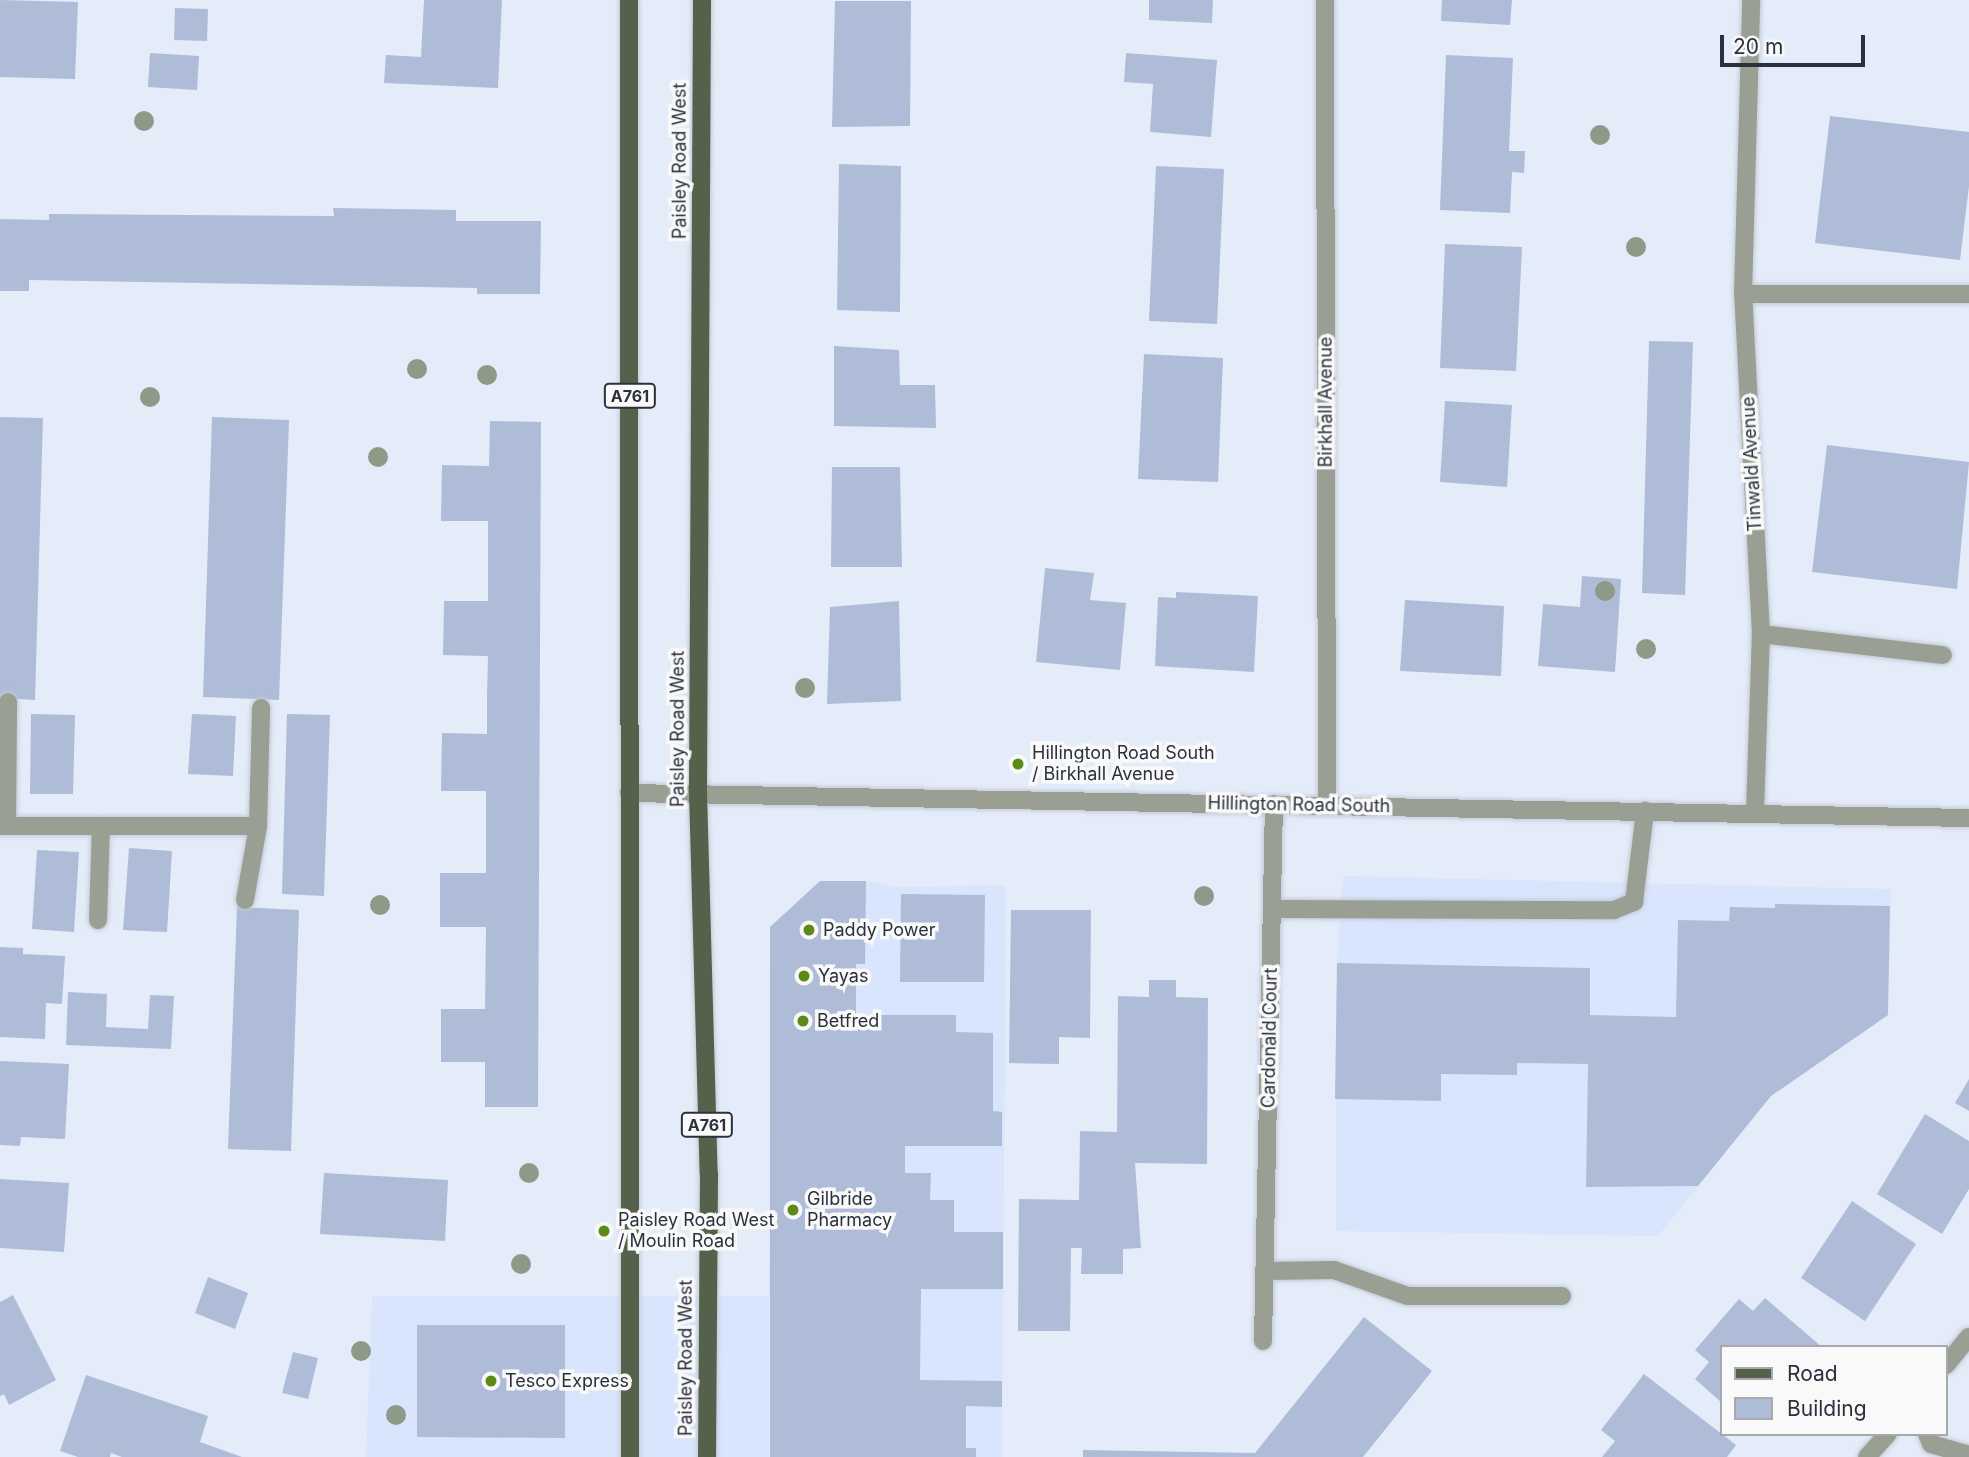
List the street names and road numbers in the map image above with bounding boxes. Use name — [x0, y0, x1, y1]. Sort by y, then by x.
street label: Paisley Road West — [669, 83, 691, 239]
street label: Birkhall Avenue — [1315, 337, 1337, 467]
road number: A761 — [604, 384, 656, 408]
street label: Tinwald Avenue — [1738, 396, 1766, 532]
street label: Paisley Road West — [667, 651, 689, 807]
street label: Hillington Road South — [1207, 793, 1391, 817]
street label: Cardonald Court — [1258, 968, 1282, 1108]
road number: A761 — [681, 1112, 733, 1138]
street label: Paisley Road West — [675, 1280, 697, 1436]

